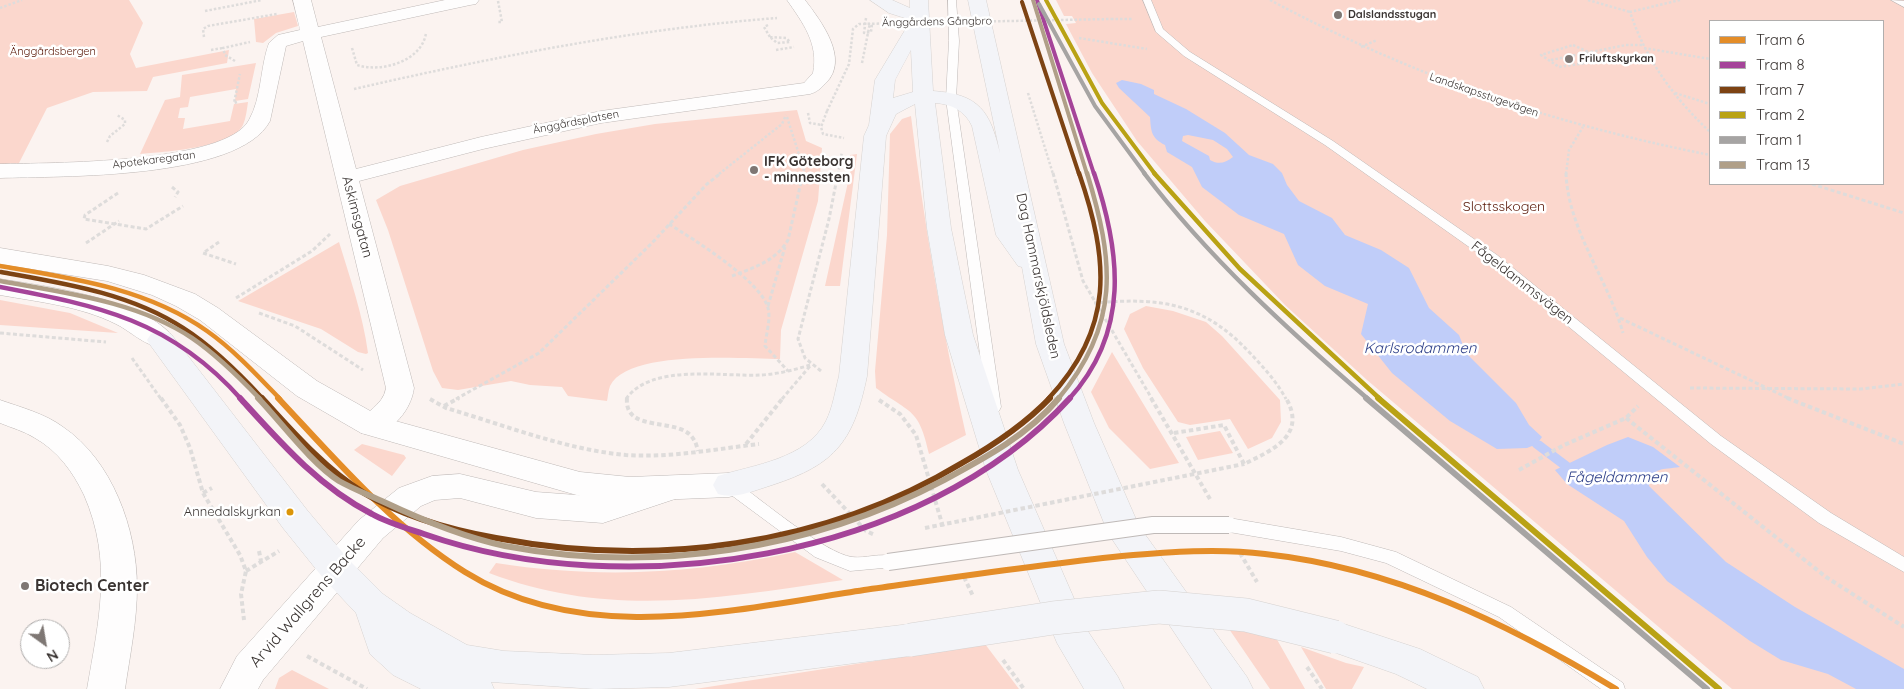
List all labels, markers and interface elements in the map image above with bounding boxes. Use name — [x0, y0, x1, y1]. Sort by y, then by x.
place label: Dalslandsstugan — [1348, 8, 1436, 22]
marker: Dalslandsstugan — [1332, 9, 1344, 21]
street label: Änggårdens Gångbro — [882, 14, 992, 30]
legend — [1709, 20, 1884, 185]
text: Tram 6 — [1756, 30, 1805, 49]
park label: Änggårdsbergen — [10, 45, 96, 59]
place label: Friluftskyrkan — [1579, 52, 1654, 66]
marker: Friluftskyrkan — [1563, 53, 1575, 65]
text: Tram 8 — [1756, 55, 1805, 74]
street label: Landskapsstugevägen — [1428, 70, 1540, 120]
text: Tram 7 — [1756, 80, 1804, 99]
text: Tram 2 — [1756, 105, 1805, 124]
street label: Änggårdsplatsen — [532, 107, 620, 137]
text: Tram 1 — [1756, 130, 1802, 149]
street label: Apotekaregatan — [112, 148, 196, 172]
place label: IFK Göteborg - minnessten — [764, 154, 854, 186]
text: Tram 13 — [1756, 155, 1810, 174]
marker: IFK Göteborg - minnessten — [748, 164, 760, 176]
street label: Askimsgatan — [338, 174, 376, 260]
street label: Dag Hammarskjöldsleden — [1012, 192, 1064, 360]
park label: Slottsskogen — [1463, 199, 1545, 215]
street label: Fågeldammsvägen — [1468, 238, 1576, 328]
water label: Karlsrodammen — [1364, 339, 1476, 357]
water label: Fågeldammen — [1567, 468, 1667, 486]
place label: Annedalskyrkan — [184, 504, 281, 520]
marker: Annedalskyrkan — [285, 507, 295, 517]
street label: Arvid Wallgrens Backe — [246, 533, 370, 671]
place label: Biotech Center — [35, 576, 149, 596]
marker: Biotech Center — [19, 580, 31, 592]
north arrow — [20, 619, 70, 669]
text: N — [43, 646, 62, 666]

